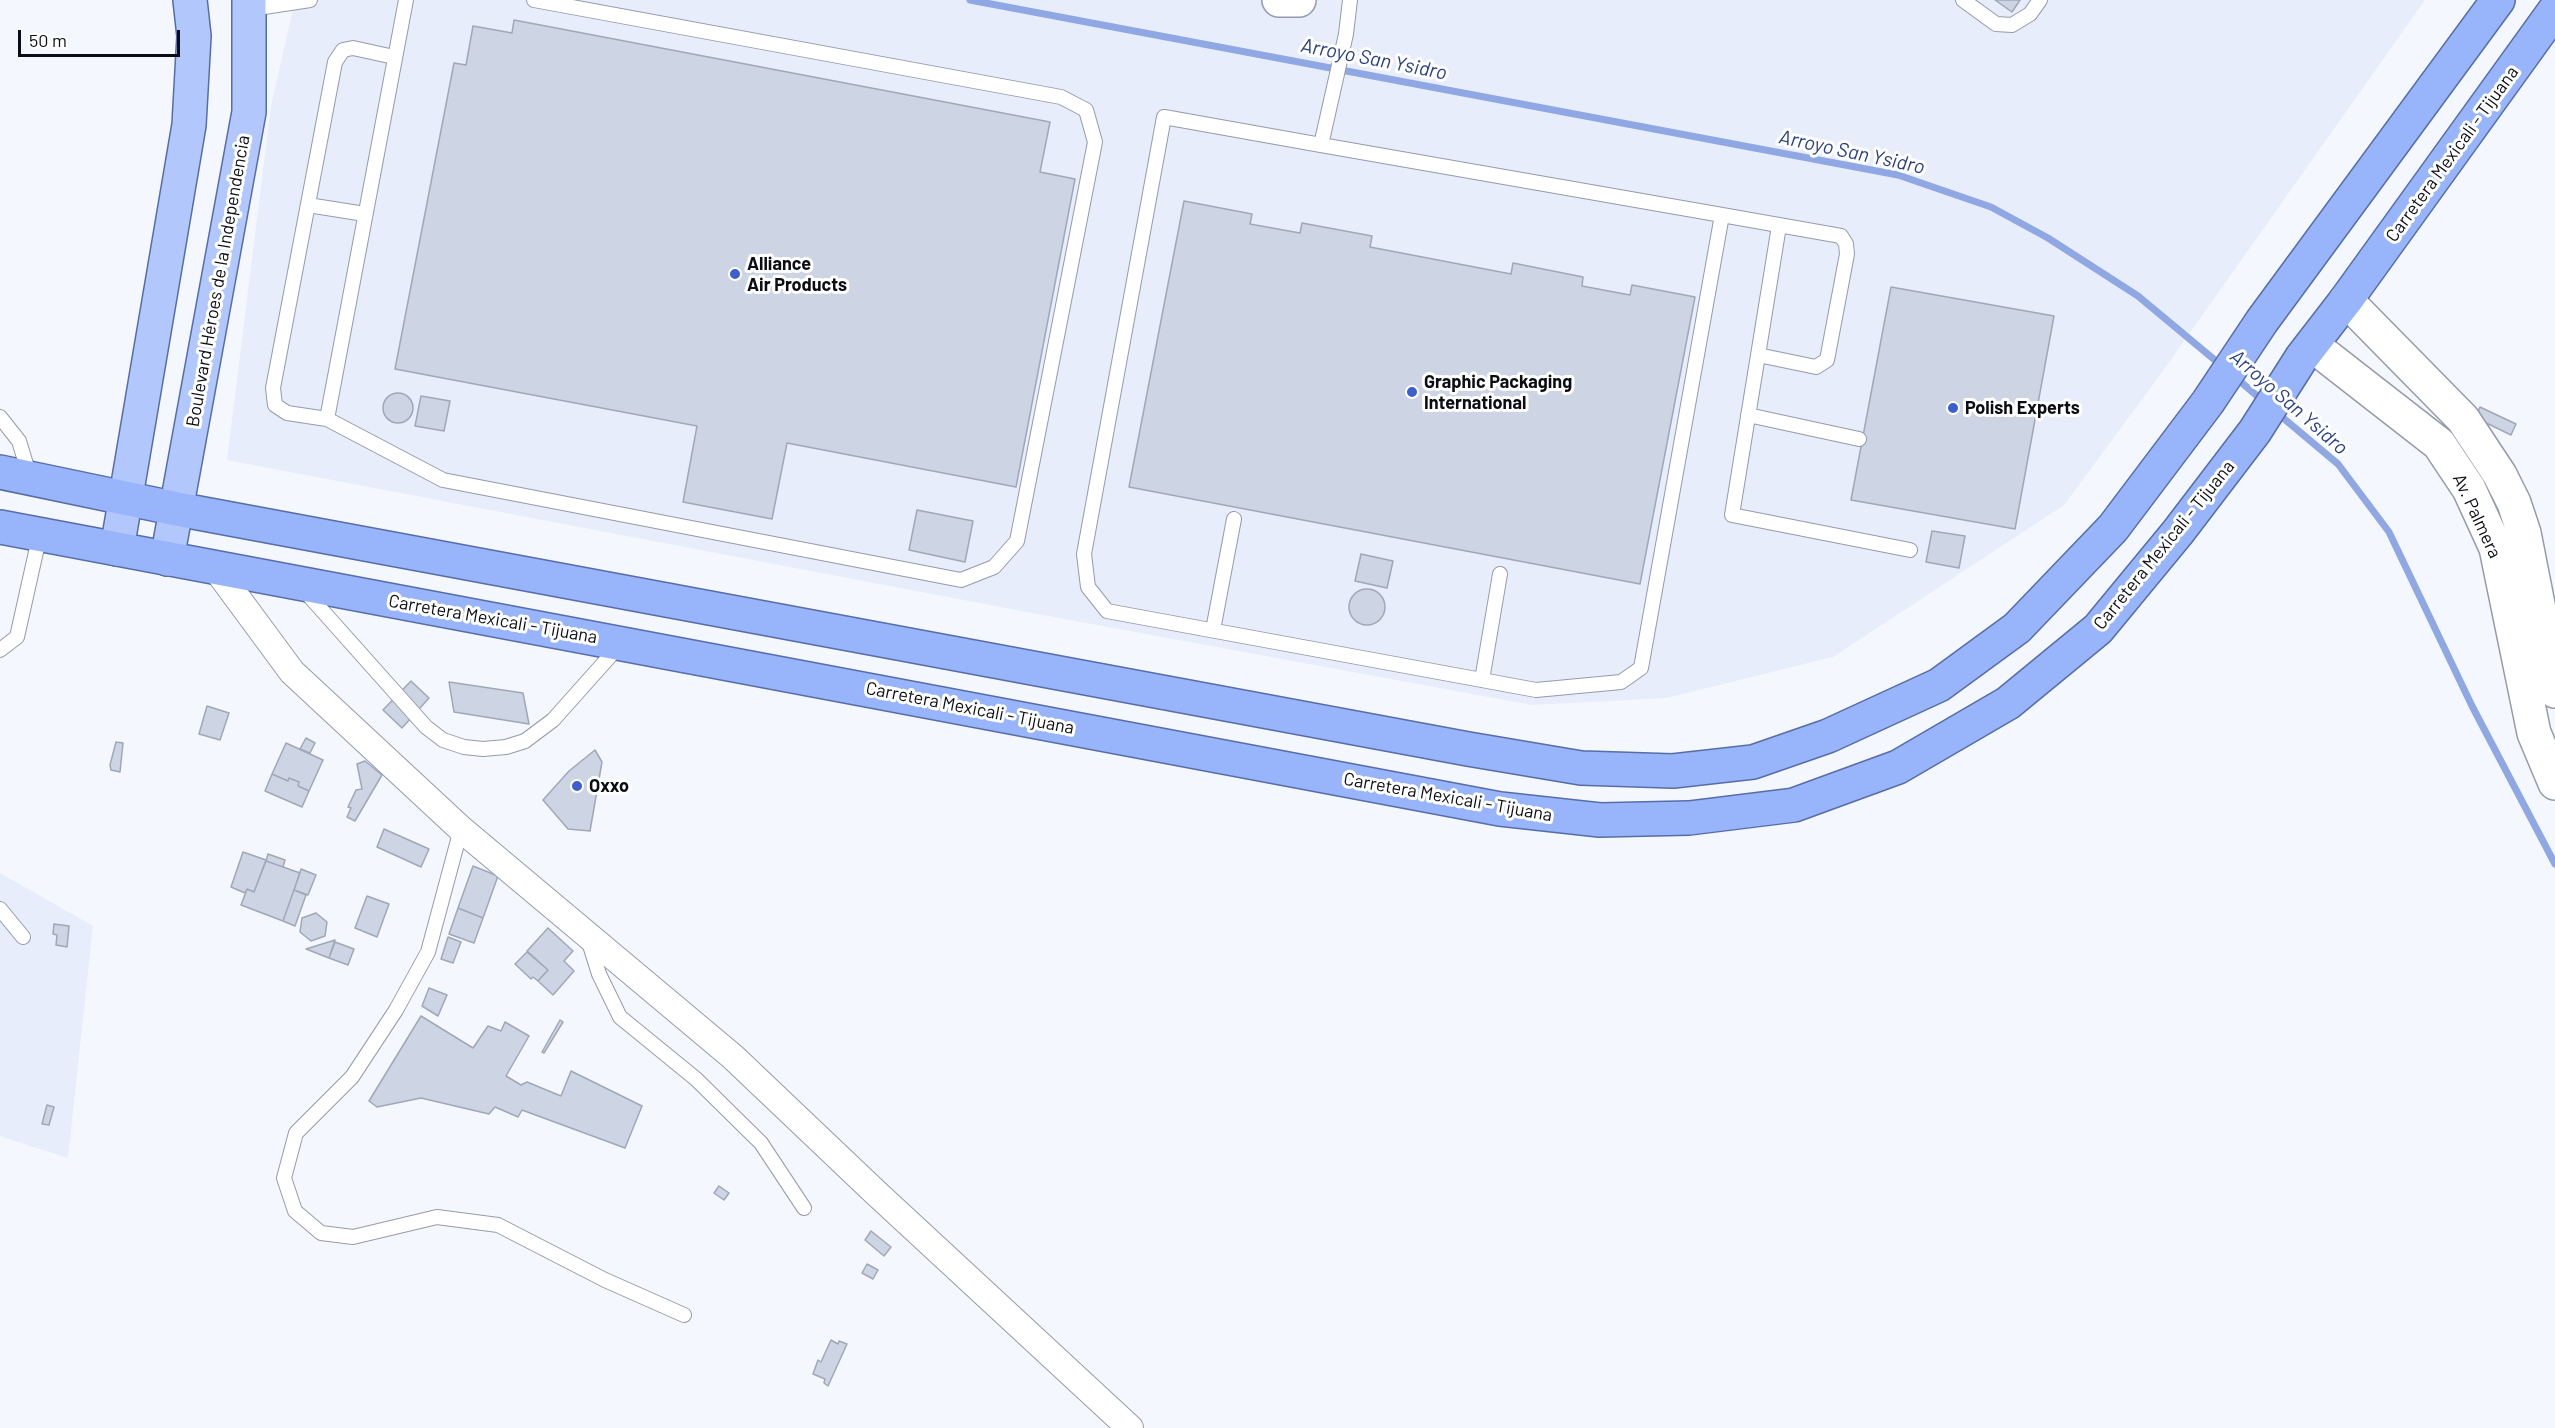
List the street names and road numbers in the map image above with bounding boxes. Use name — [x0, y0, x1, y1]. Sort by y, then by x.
street label: Carretera Mexicali - Tijuana — [2381, 62, 2523, 246]
street label: Boulevard Héroes de la Independencia — [182, 133, 254, 429]
street label: Carretera Mexicali - Tijuana — [2089, 456, 2239, 634]
street label: Av. Palmera — [2448, 470, 2506, 562]
street label: Carretera Mexicali - Tijuana — [387, 590, 599, 648]
street label: Carretera Mexicali - Tijuana — [864, 677, 1076, 739]
street label: Carretera Mexicali - Tijuana — [1342, 768, 1554, 826]

